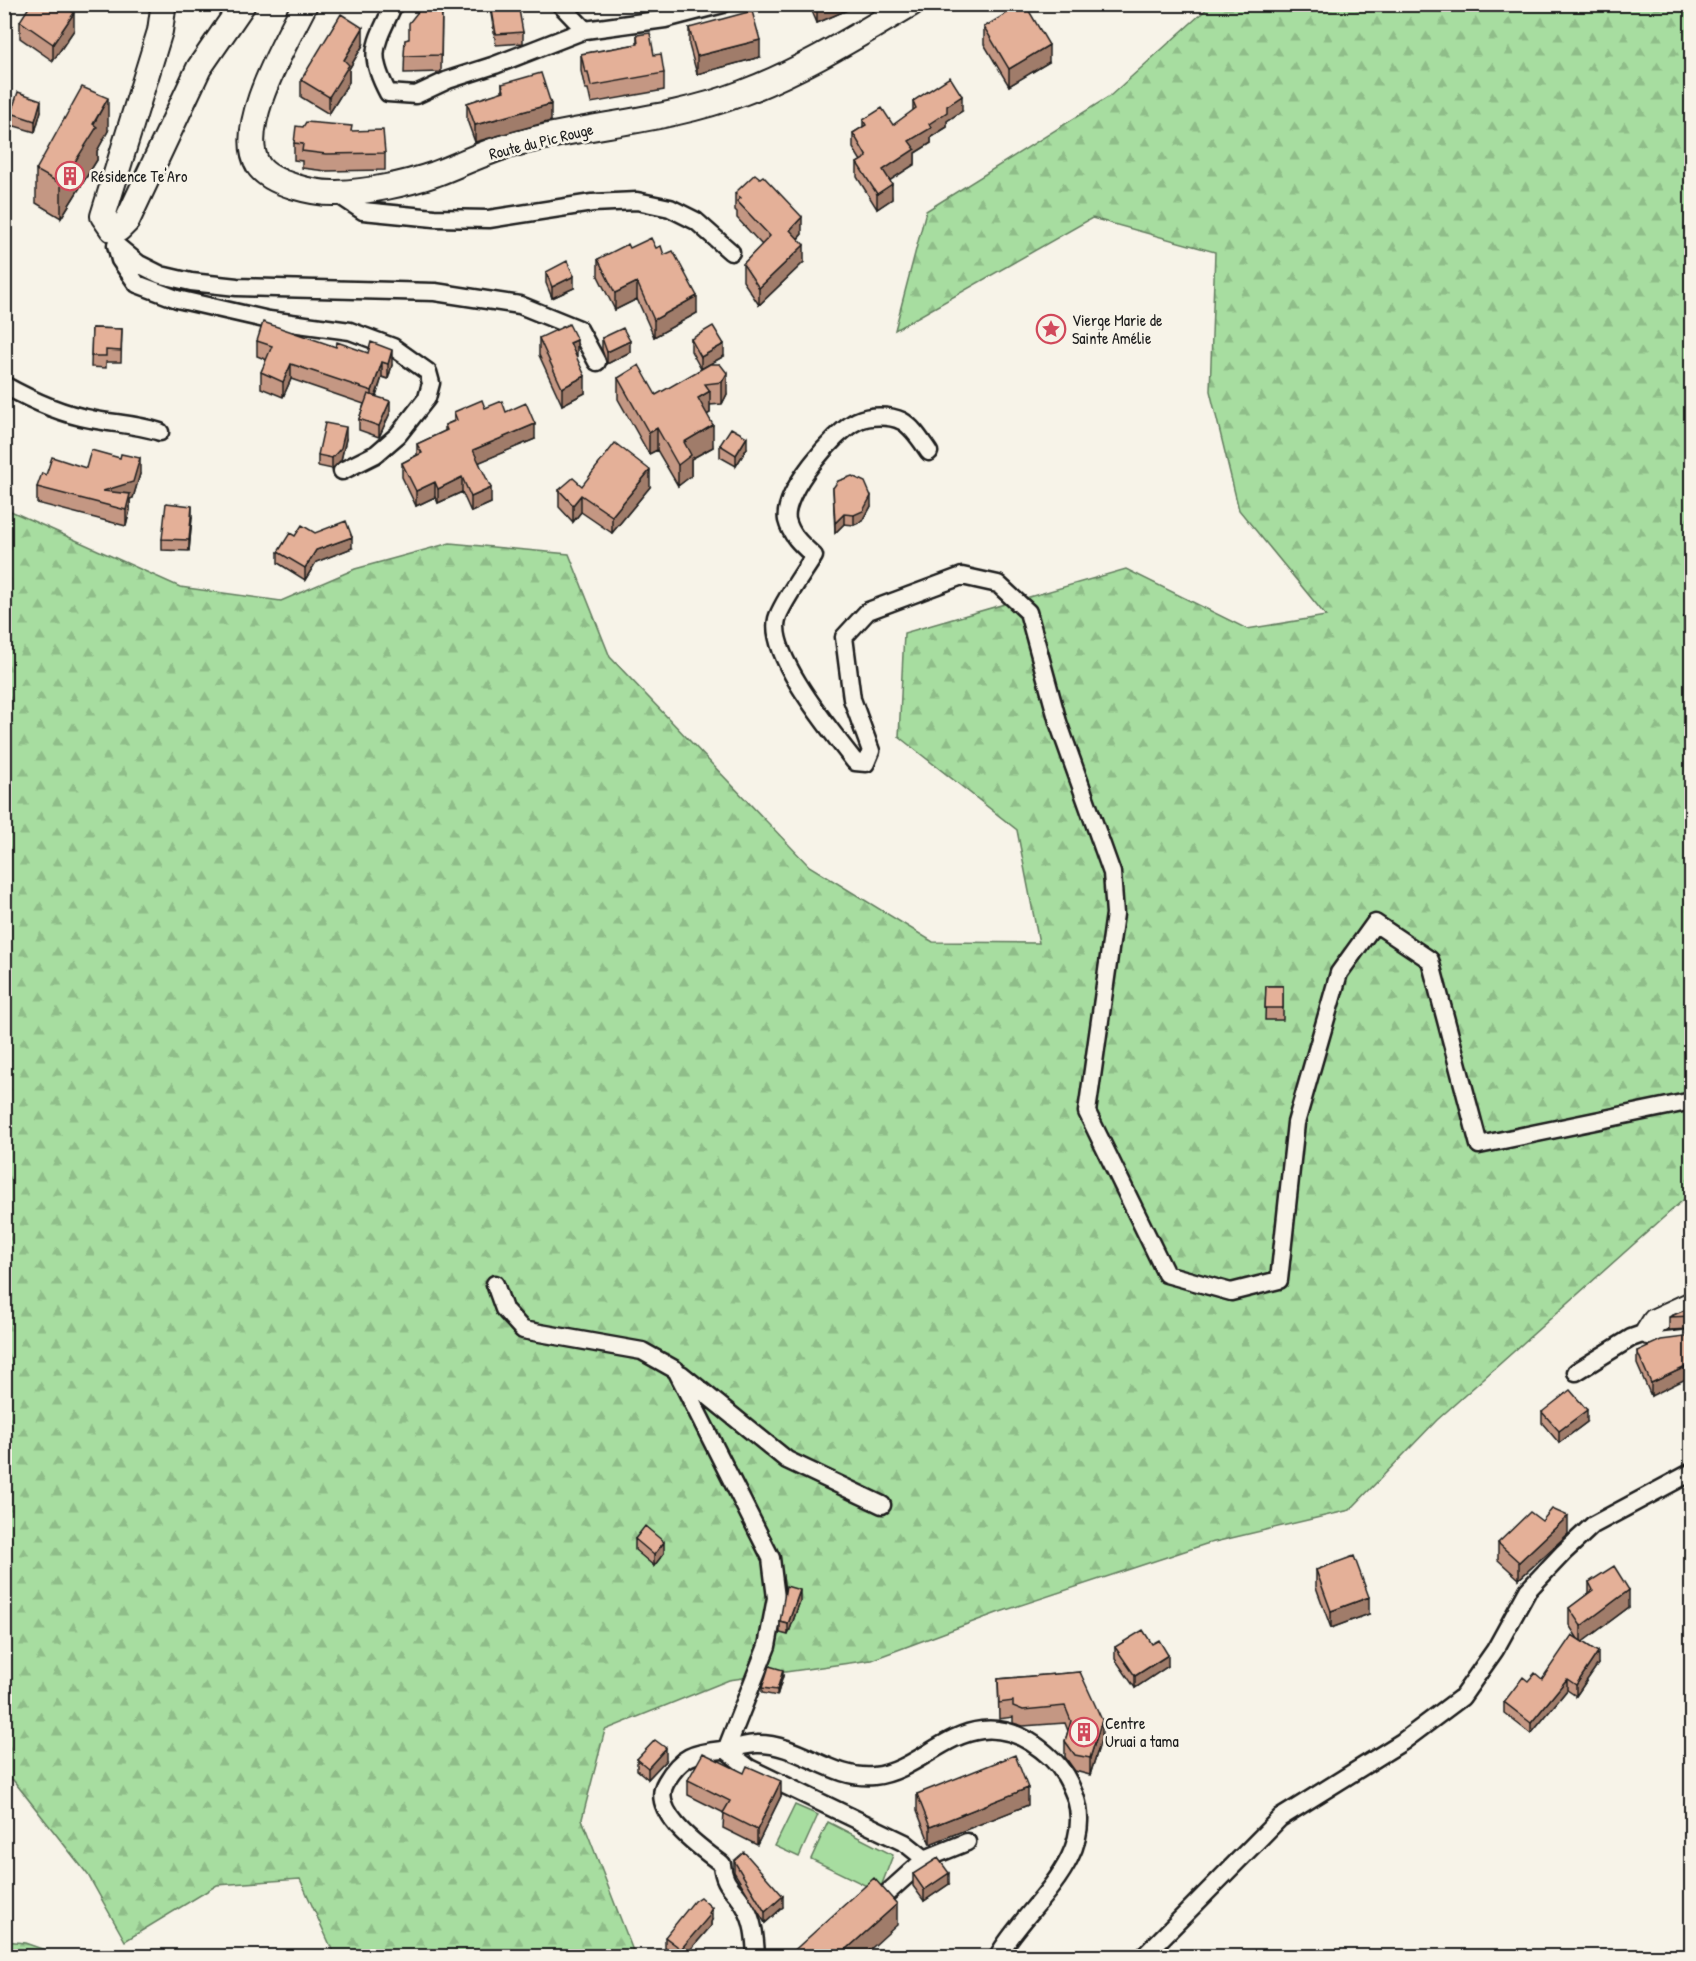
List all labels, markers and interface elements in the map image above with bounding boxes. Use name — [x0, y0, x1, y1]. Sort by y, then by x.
street label: Route du Pic Rouge — [487, 117, 596, 165]
building icon: Résidence Te'Aro — [54, 160, 86, 192]
place label: Résidence Te'Aro — [91, 165, 188, 187]
place label: Vierge Marie de Sainte Amélie — [1072, 309, 1163, 349]
place icon: Vierge Marie de Sainte Amélie — [1035, 313, 1067, 345]
place label: Centre Uruai a tama — [1105, 1712, 1179, 1752]
building icon: Centre Uruai a tama — [1068, 1716, 1100, 1748]

